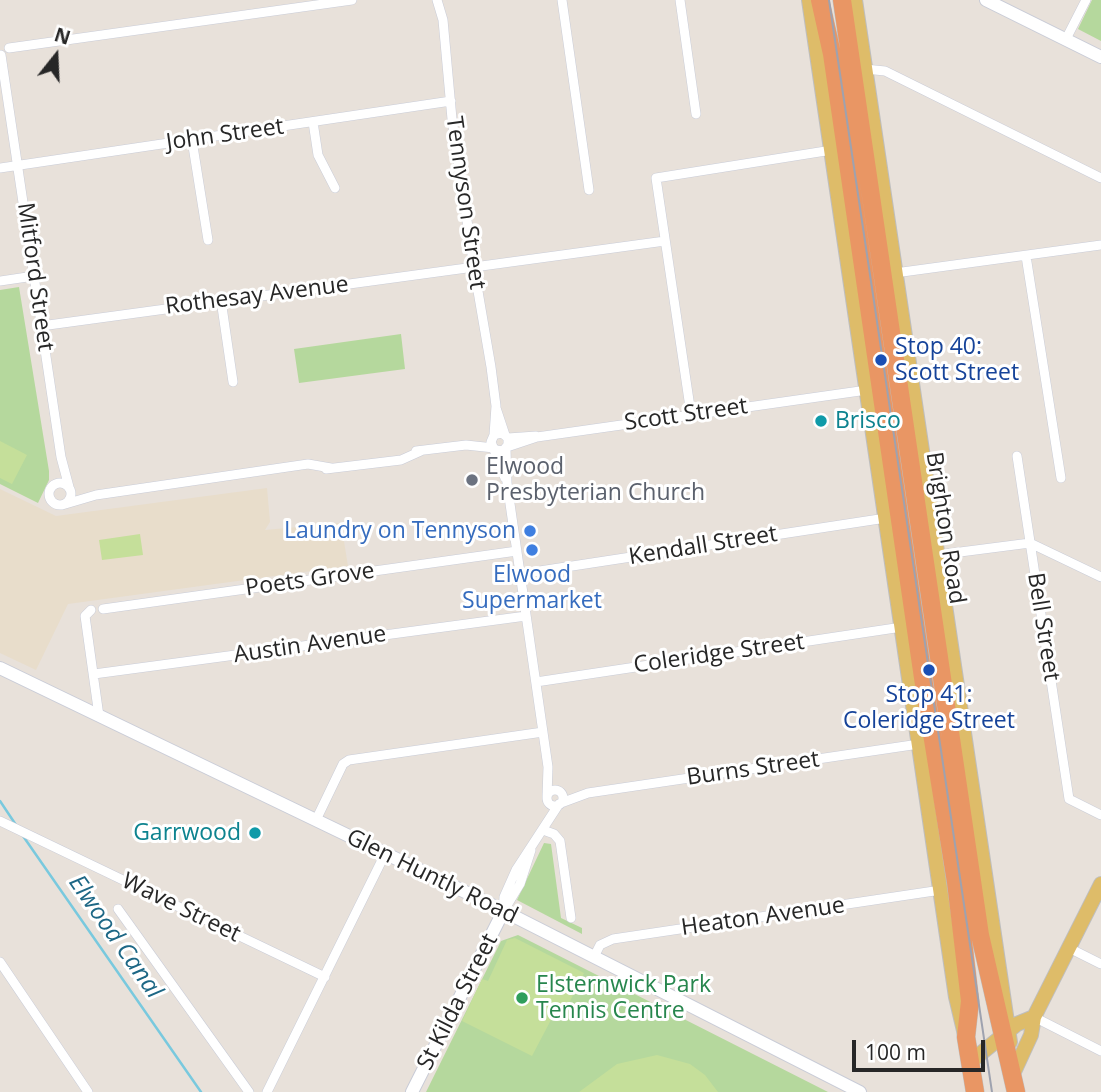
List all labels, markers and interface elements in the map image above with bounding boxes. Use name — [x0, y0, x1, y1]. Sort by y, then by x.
north arrow — [21, 21, 91, 91]
text: N — [51, 21, 74, 51]
street label: John Street — [164, 113, 286, 157]
street label: Tennyson Street — [439, 115, 491, 291]
street label: Mitford Street — [11, 201, 59, 353]
street label: Rothesay Avenue — [164, 271, 350, 321]
place label: Stop 40: Scott Street — [895, 333, 1019, 387]
marker: Stop 40: Scott Street — [873, 352, 889, 368]
street label: Scott Street — [623, 393, 749, 437]
place label: Brisco — [835, 407, 901, 435]
marker: Brisco — [813, 413, 829, 429]
street label: Brighton Road — [919, 450, 971, 606]
place label: Elwood Presbyterian Church — [486, 453, 705, 507]
marker: Elwood Presbyterian Church — [464, 472, 480, 488]
place label: Laundry on Tennyson — [284, 517, 516, 545]
street label: Kendall Street — [627, 521, 779, 571]
marker: Laundry on Tennyson — [522, 523, 538, 539]
marker: Elwood Supermarket — [524, 542, 540, 558]
street label: Poets Grove — [244, 557, 376, 603]
place label: Elwood Supermarket — [462, 561, 602, 615]
street label: Bell Street — [1021, 571, 1065, 683]
street label: Austin Avenue — [232, 621, 388, 669]
street label: Coleridge Street — [632, 628, 806, 680]
marker: Stop 41: Coleridge Street — [921, 662, 937, 678]
place label: Stop 41: Coleridge Street — [843, 681, 1015, 735]
street label: Burns Street — [685, 746, 821, 792]
place label: Garrwood — [133, 819, 241, 847]
street label: Glen Huntly Road — [342, 824, 522, 930]
marker: Garrwood — [247, 825, 263, 841]
street label: Wave Street — [117, 867, 245, 949]
water label: Elwood Canal — [62, 870, 168, 1004]
street label: Heaton Avenue — [679, 892, 847, 942]
street label: St Kilda Street — [412, 929, 504, 1075]
place label: Elsternwick Park Tennis Centre — [536, 971, 711, 1025]
marker: Elsternwick Park Tennis Centre — [514, 990, 530, 1006]
scale bar — [856, 1026, 989, 1070]
text: 100 m — [865, 1038, 926, 1066]

